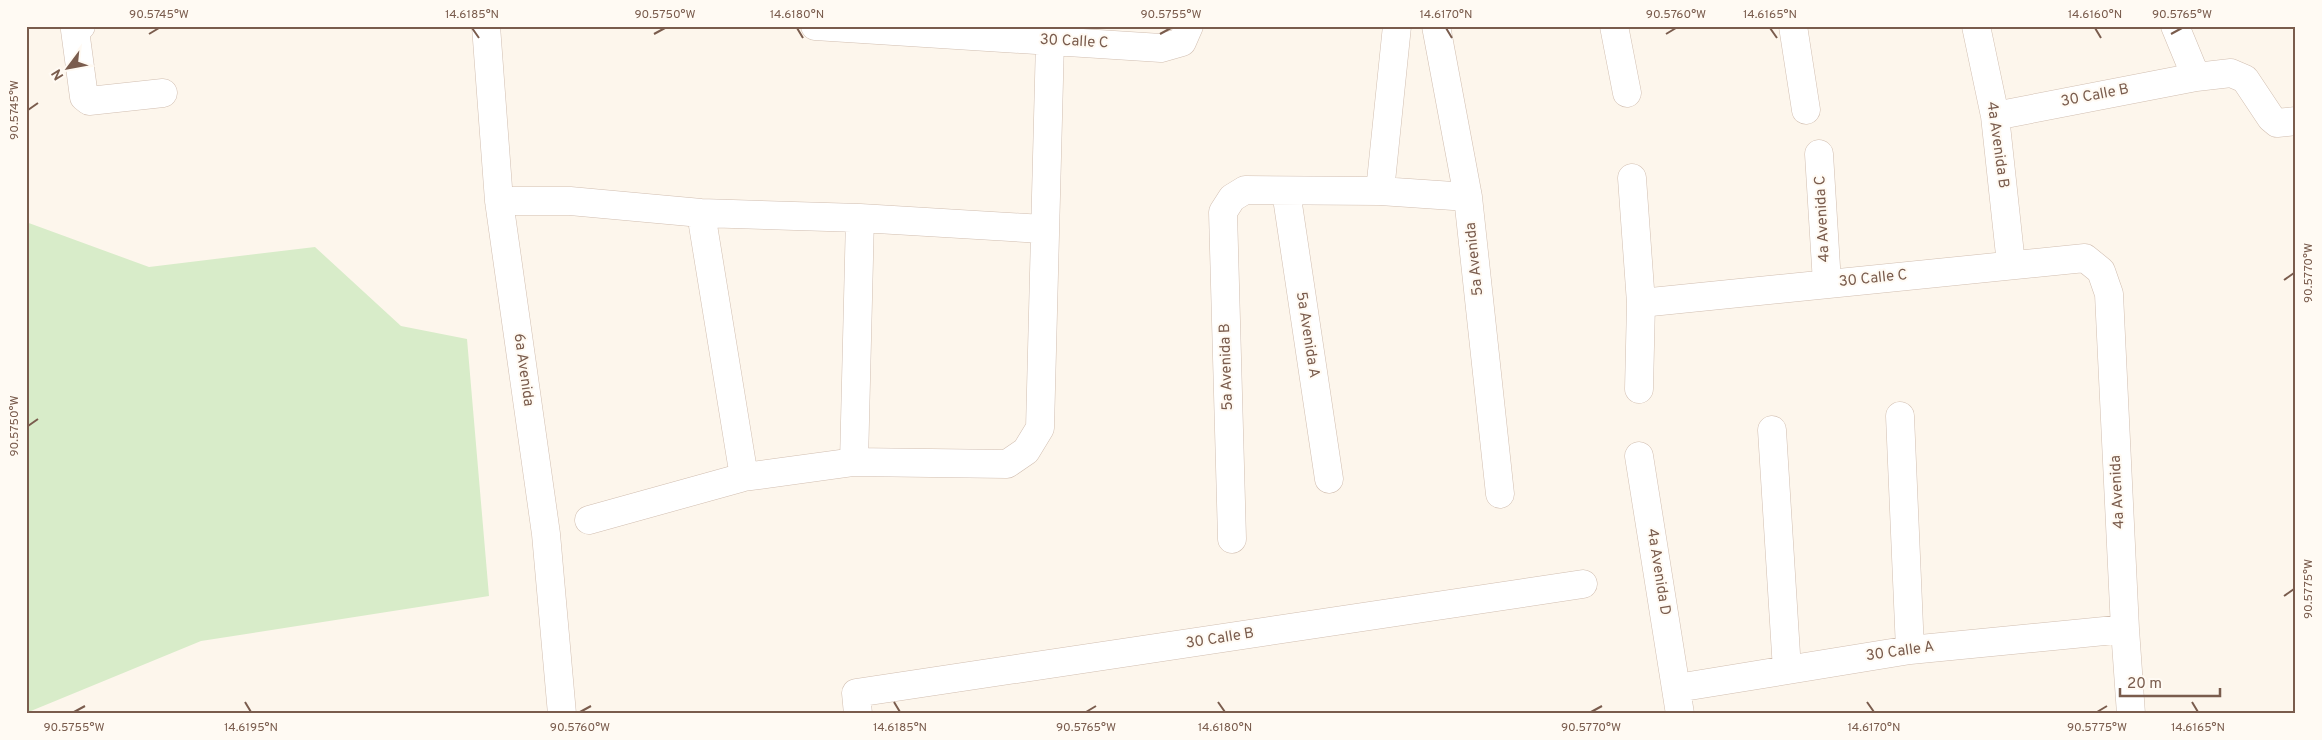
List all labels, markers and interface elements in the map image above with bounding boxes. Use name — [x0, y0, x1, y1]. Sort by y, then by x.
text: 90.5745°W — [129, 7, 189, 23]
text: 14.6185°N — [445, 7, 499, 23]
text: 90.5750°W — [634, 7, 696, 23]
text: 14.6180°N — [770, 7, 824, 23]
text: 90.5755°W — [1141, 7, 1201, 23]
text: 14.6170°N — [1420, 7, 1472, 23]
text: 90.5760°W — [1646, 7, 1706, 23]
text: 14.6165°N — [1743, 7, 1797, 23]
text: 14.6160°N — [2068, 7, 2122, 23]
text: 90.5765°W — [2152, 7, 2212, 23]
street label: 30 Calle C — [1039, 31, 1109, 53]
north arrow — [42, 42, 92, 92]
text: N — [48, 65, 68, 83]
text: 90.5745°W — [7, 80, 23, 140]
street label: 30 Calle B — [2059, 80, 2131, 112]
street label: 4a Avenida B — [1982, 100, 2012, 190]
street label: 4a Avenida C — [1811, 175, 1835, 263]
street label: 5a Avenida — [1462, 221, 1488, 297]
text: 90.5770°W — [2301, 243, 2317, 303]
street label: 30 Calle C — [1838, 266, 1908, 292]
street label: 5a Avenida A — [1291, 291, 1323, 379]
street label: 5a Avenida B — [1216, 323, 1238, 411]
street label: 6a Avenida — [508, 332, 538, 408]
text: 90.5750°W — [7, 395, 23, 457]
street label: 4a Avenida — [2107, 455, 2129, 529]
street label: 4a Avenida D — [1642, 527, 1674, 617]
text: 90.5775°W — [2301, 559, 2317, 619]
street label: 30 Calle B — [1184, 624, 1256, 654]
street label: 30 Calle A — [1865, 638, 1935, 666]
scale bar — [2120, 665, 2220, 697]
text: 20 m — [2127, 675, 2162, 694]
text: 90.5755°W — [44, 720, 104, 736]
text: 14.6195°N — [224, 720, 278, 736]
text: 90.5760°W — [550, 720, 610, 736]
text: 14.6185°N — [873, 720, 927, 736]
text: 90.5765°W — [1056, 720, 1116, 736]
text: 14.6180°N — [1198, 720, 1252, 736]
text: 90.5770°W — [1561, 720, 1621, 736]
text: 14.6170°N — [1848, 720, 1900, 736]
text: 90.5775°W — [2067, 720, 2127, 736]
text: 14.6165°N — [2171, 720, 2225, 736]

